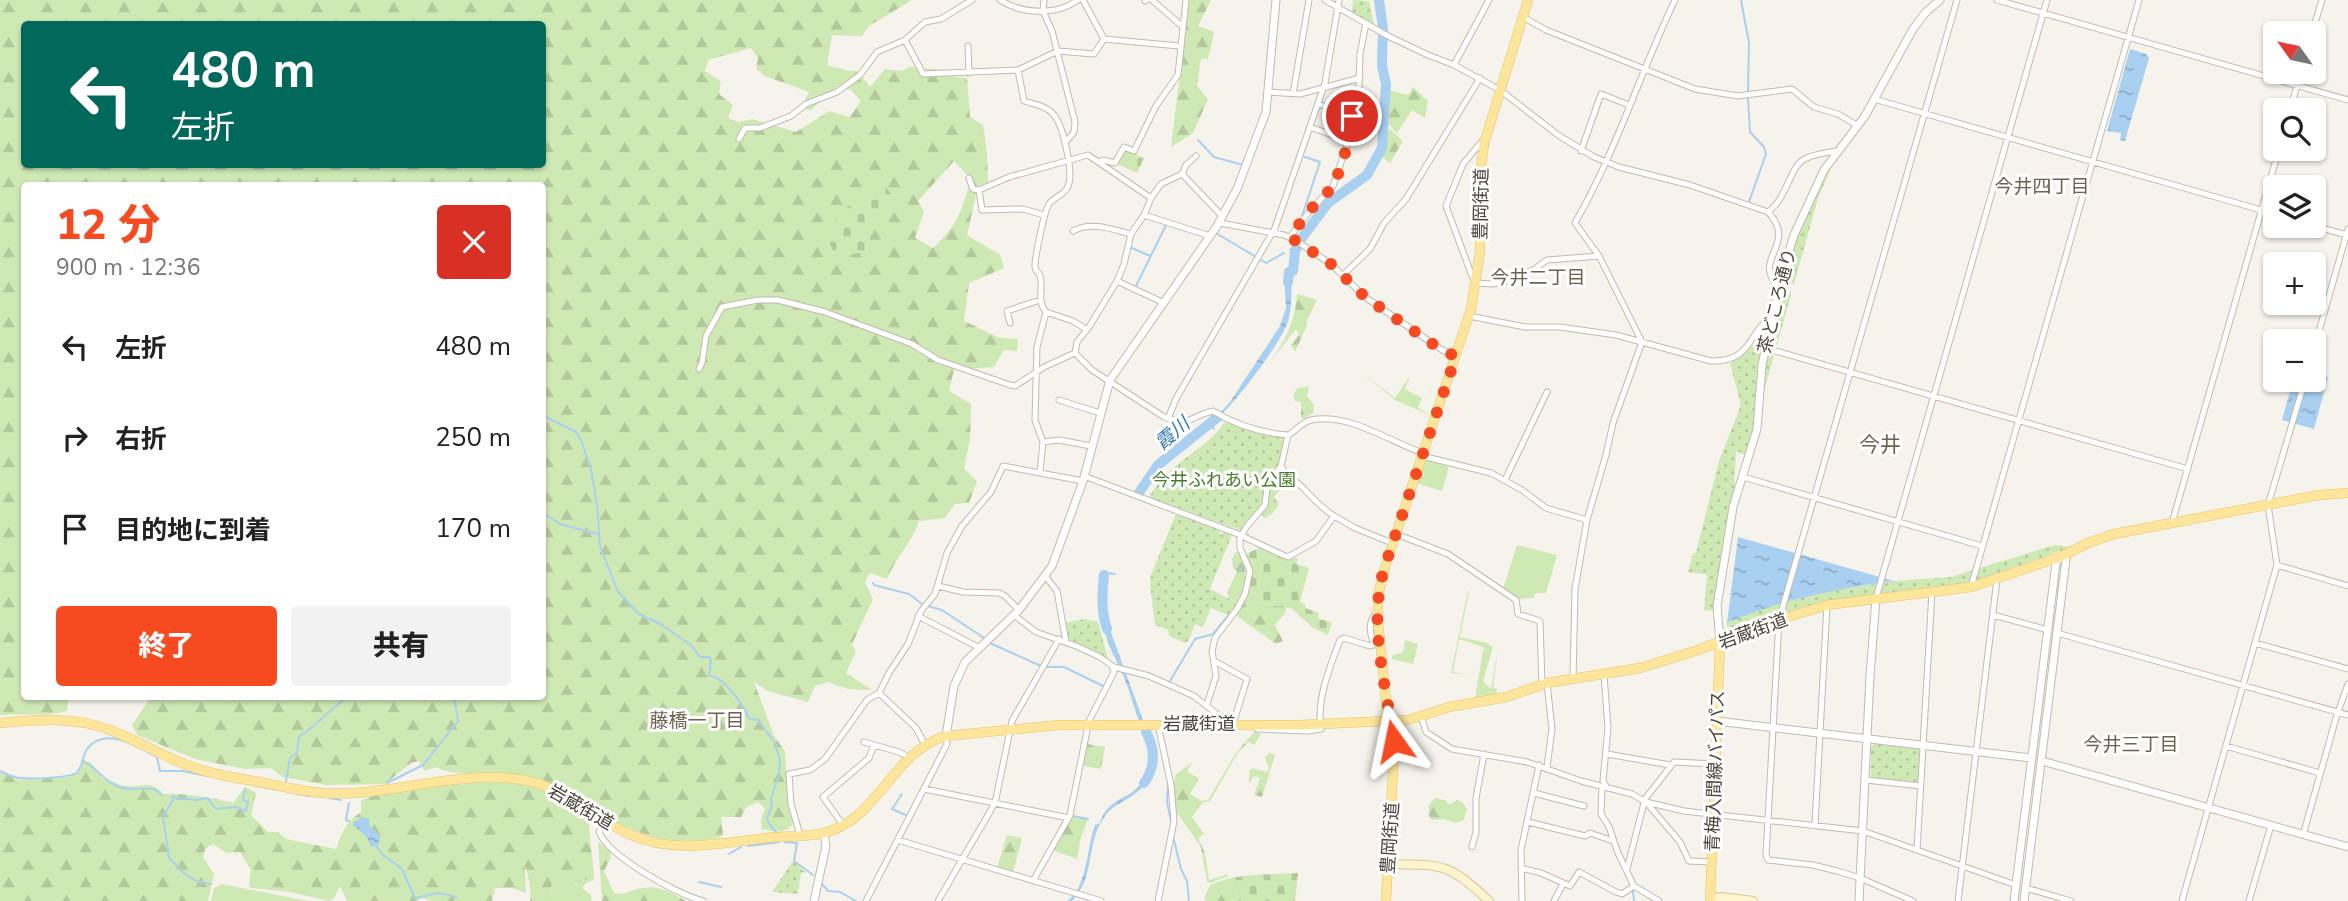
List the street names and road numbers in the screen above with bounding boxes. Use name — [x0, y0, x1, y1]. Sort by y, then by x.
street label: 豊岡街道 — [1468, 168, 1494, 240]
street label: 茶どころ通り — [1752, 246, 1802, 356]
street label: 岩蔵街道 — [1715, 607, 1791, 655]
street label: 青梅入間線バイパス — [1700, 690, 1730, 852]
street label: 岩蔵街道 — [1163, 712, 1235, 736]
street label: 岩蔵街道 — [544, 779, 618, 835]
street label: 豊岡街道 — [1376, 801, 1404, 875]

